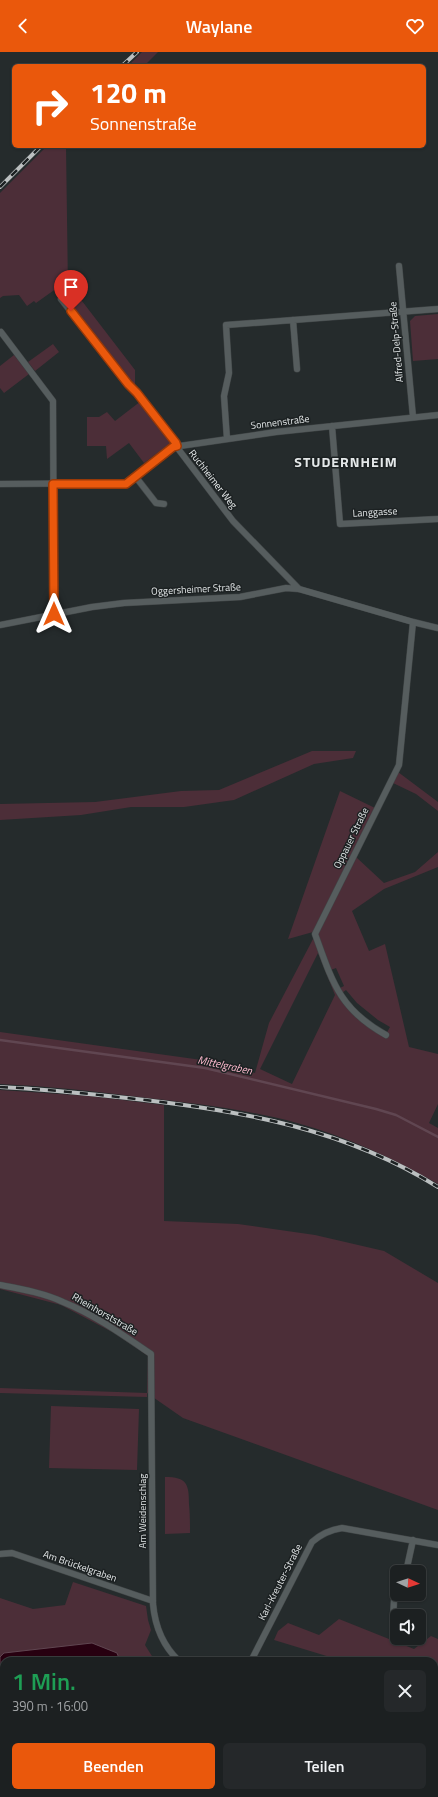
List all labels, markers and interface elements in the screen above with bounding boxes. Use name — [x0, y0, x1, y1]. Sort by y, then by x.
text: Waylane — [186, 13, 252, 40]
icon: back — [12, 15, 34, 37]
icon: heart — [404, 15, 426, 37]
text: 120 m — [90, 71, 167, 114]
icon: right — [24, 80, 76, 132]
text: Sonnenstraße — [90, 110, 197, 137]
pin — [54, 270, 88, 311]
icon: arrive — [60, 276, 82, 298]
street label: Alfred-Delp-Straße — [385, 301, 407, 383]
street label: Sonnenstraße — [250, 411, 310, 433]
street label: Ruchheimer Weg — [185, 446, 241, 512]
district label: STUDERNHEIM — [294, 451, 398, 472]
street label: Langgasse — [352, 503, 398, 521]
street label: Oggersheimer Straße — [151, 579, 241, 599]
position arrow — [33, 593, 75, 635]
street label: Oppauer Straße — [330, 805, 372, 871]
water label: Mittelgraben — [196, 1051, 254, 1079]
street label: Rheinhorststraße — [69, 1289, 141, 1339]
street label: Am Weidenschlag — [135, 1474, 150, 1548]
street label: Karl-Kreuter-Straße — [254, 1541, 306, 1623]
street label: Am Brückelgraben — [41, 1546, 119, 1586]
north arrow — [390, 1565, 426, 1601]
map controls — [390, 1565, 426, 1645]
button: sound — [390, 1609, 426, 1645]
text: 1 Min. — [12, 1663, 76, 1699]
button: close — [384, 1670, 426, 1712]
text: 390 m · 16:00 — [12, 1696, 88, 1716]
button: Beenden — [12, 1743, 215, 1789]
button: Teilen — [223, 1743, 426, 1789]

